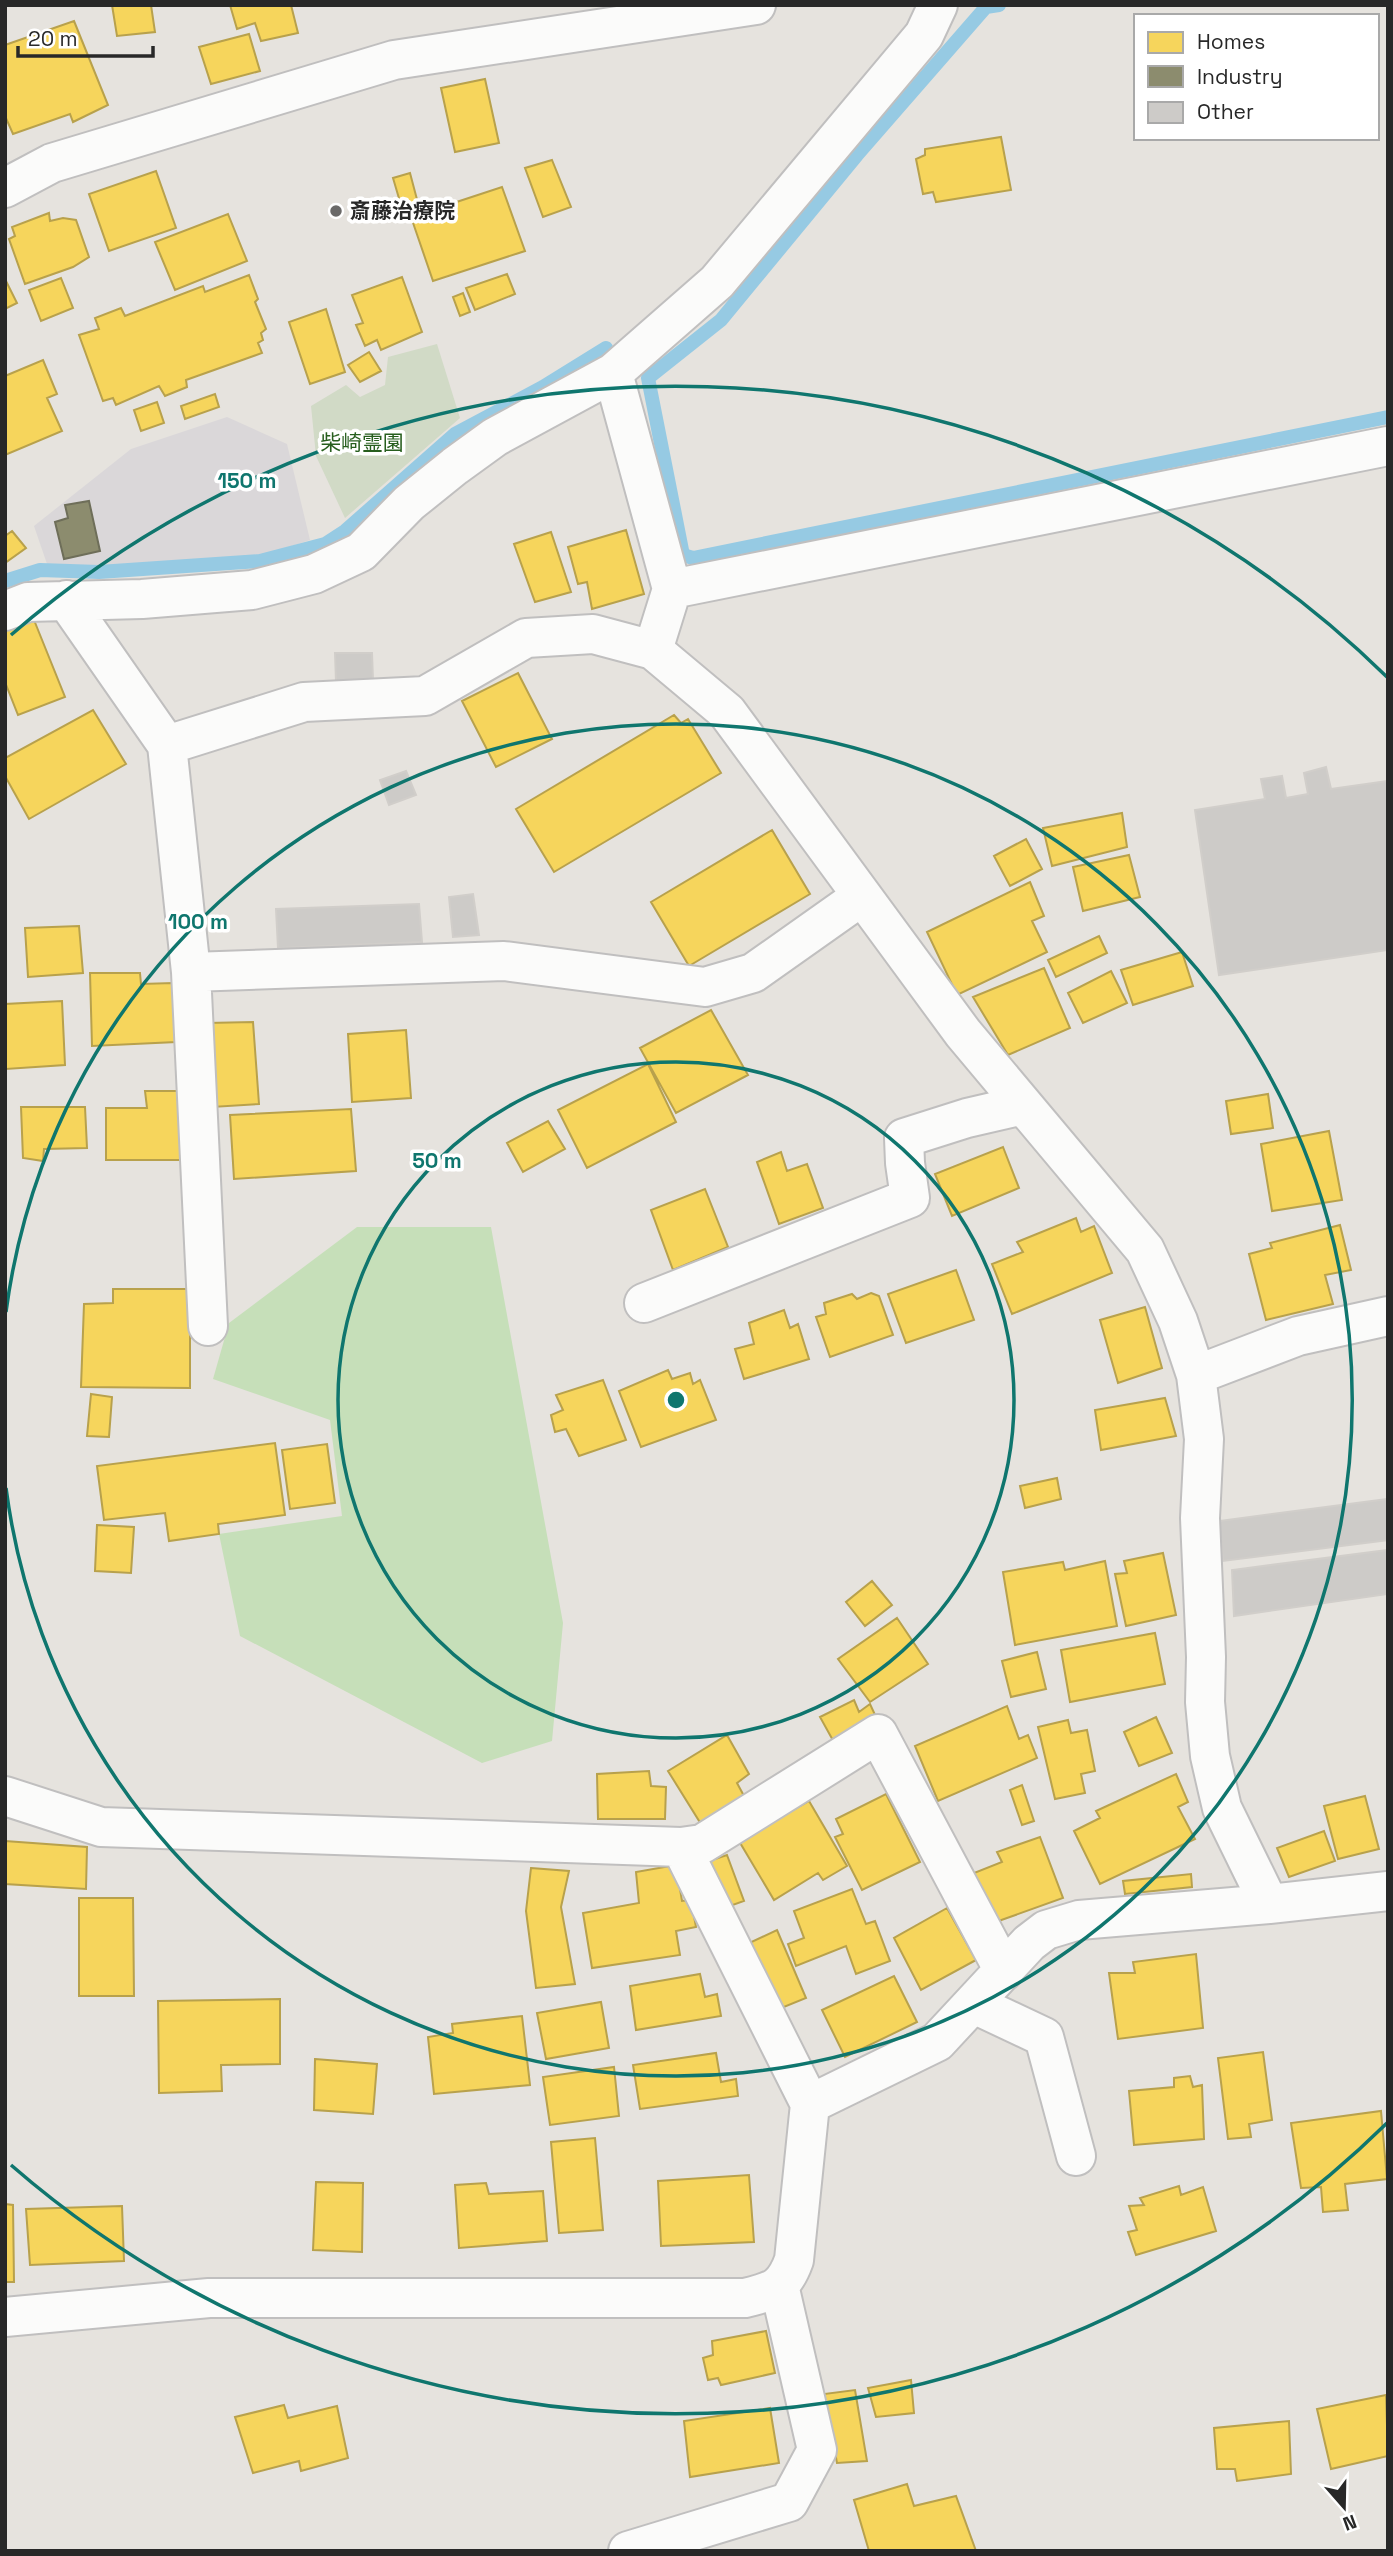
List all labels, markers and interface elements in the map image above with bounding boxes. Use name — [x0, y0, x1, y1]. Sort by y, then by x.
scale bar — [18, 14, 152, 58]
legend — [1134, 14, 1379, 140]
text: 20 m — [28, 25, 78, 52]
text: Homes — [1197, 28, 1265, 55]
text: Industry — [1197, 63, 1283, 90]
text: Other — [1197, 98, 1254, 125]
place label: 斎藤治療院 — [350, 197, 455, 224]
marker: 斎藤治療院 — [328, 203, 344, 219]
park label: 柴崎霊園 — [320, 429, 404, 456]
text: 150 m — [218, 467, 276, 494]
text: 100 m — [168, 908, 228, 935]
text: 50 m — [412, 1147, 462, 1174]
centre of rings — [664, 1388, 688, 1412]
north arrow — [1309, 2472, 1379, 2542]
text: N — [1339, 2509, 1360, 2536]

